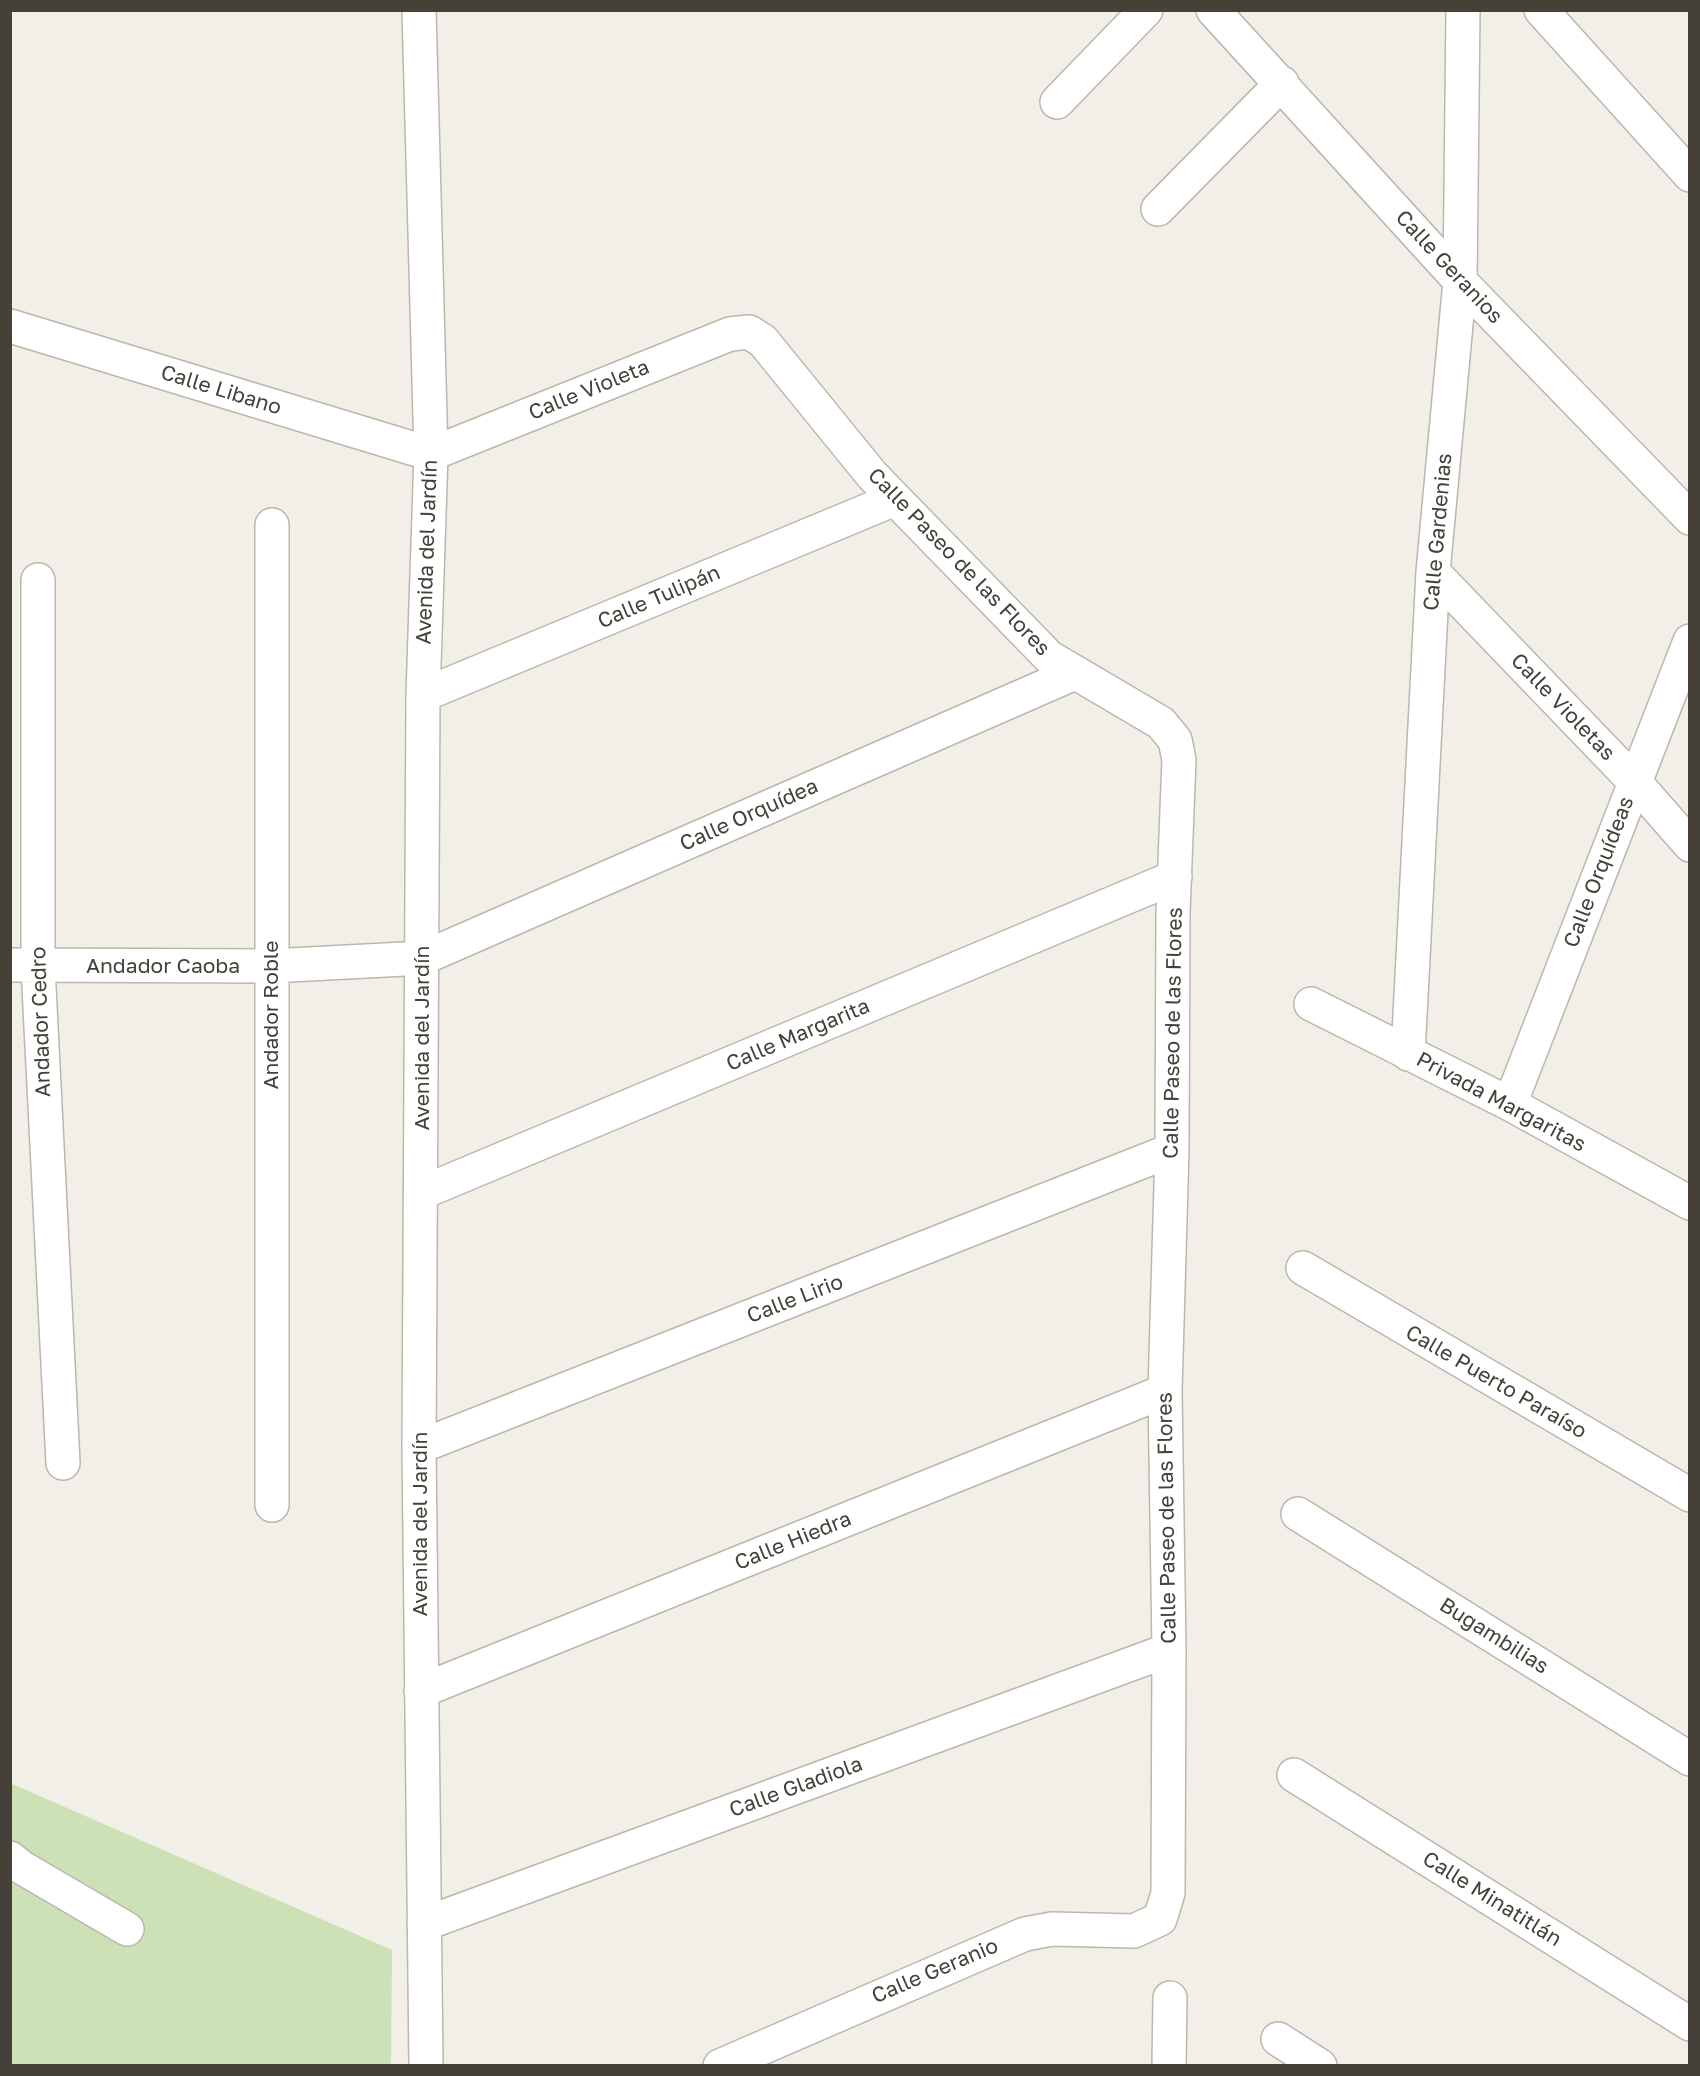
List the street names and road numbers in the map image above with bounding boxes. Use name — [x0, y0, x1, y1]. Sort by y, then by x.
street label: Calle Geranios — [1390, 205, 1508, 329]
street label: Calle Violeta — [525, 354, 653, 426]
street label: Calle Libano — [158, 360, 284, 420]
street label: Calle Gardenias — [1419, 452, 1457, 612]
street label: Avenida del Jardín — [411, 459, 443, 645]
street label: Calle Paseo de las Flores — [863, 463, 1055, 661]
street label: Calle Tulipán — [594, 560, 724, 634]
street label: Calle Violetas — [1506, 648, 1620, 766]
street label: Calle Orquídea — [676, 773, 822, 857]
street label: Calle Orquídeas — [1559, 793, 1639, 951]
street label: Calle Paseo de las Flores — [1158, 907, 1188, 1159]
street label: Andador Roble — [258, 941, 284, 1089]
street label: Andador Cedro — [26, 946, 56, 1098]
street label: Avenida del Jardín — [409, 946, 435, 1130]
street label: Andador Caoba — [86, 953, 240, 979]
street label: Calle Margarita — [722, 993, 874, 1077]
street label: Privada Margaritas — [1412, 1047, 1590, 1157]
street label: Calle Lirio — [743, 1269, 847, 1329]
street label: Calle Puerto Paraíso — [1401, 1320, 1591, 1444]
street label: Calle Paseo de las Flores — [1152, 1392, 1182, 1644]
street label: Avenida del Jardín — [407, 1432, 433, 1616]
street label: Calle Hiedra — [731, 1506, 855, 1576]
street label: Bugambilias — [1435, 1592, 1553, 1680]
street label: Calle Gladiola — [726, 1751, 866, 1823]
street label: Calle Minatitlán — [1418, 1846, 1566, 1952]
street label: Calle Geranio — [868, 1933, 1002, 2009]

